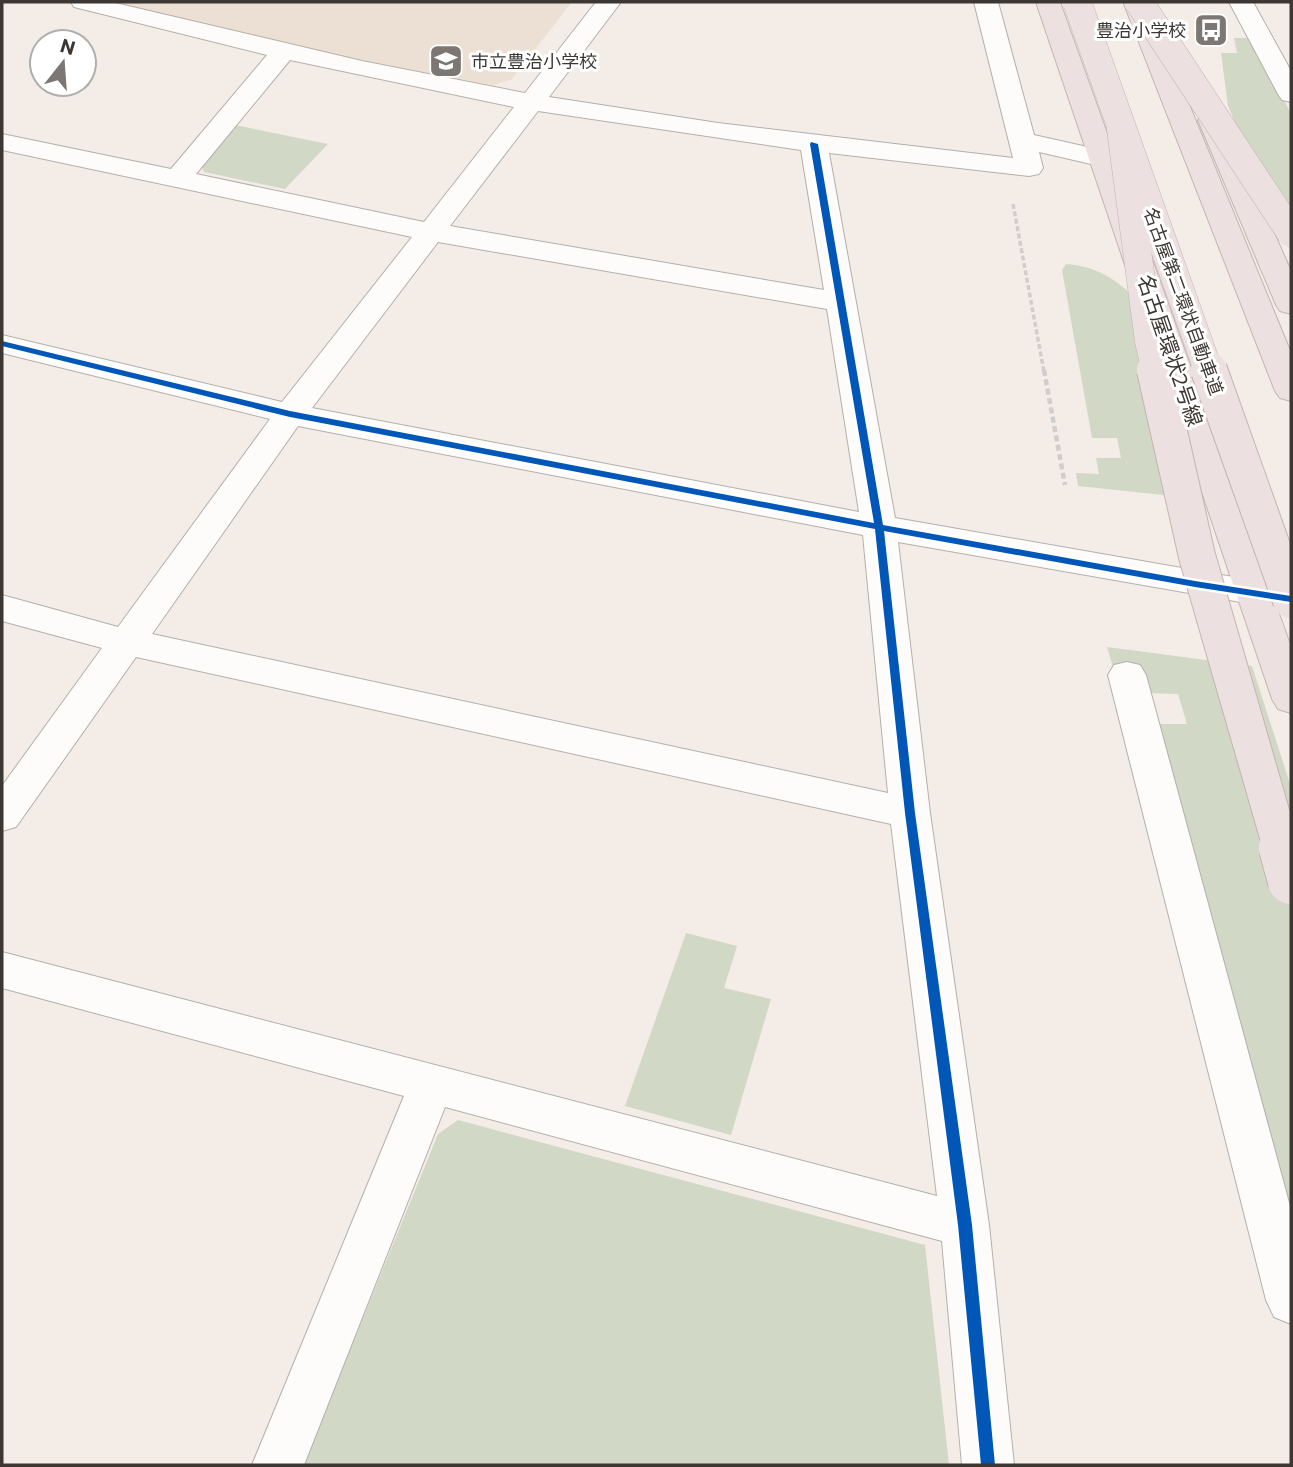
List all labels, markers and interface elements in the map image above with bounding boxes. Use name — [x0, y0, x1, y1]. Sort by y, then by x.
bus stop icon: 豊治小学校 — [1192, 11, 1230, 49]
place label: 豊治小学校 — [1096, 19, 1186, 41]
north arrow — [28, 28, 98, 98]
text: N — [58, 33, 78, 59]
school or university icon: 市立豊治小学校 — [427, 42, 465, 80]
place label: 市立豊治小学校 — [471, 50, 597, 72]
street label: 名古屋第二環状自動車道 — [1140, 204, 1228, 398]
street label: 名古屋環状2号線 — [1133, 271, 1209, 429]

